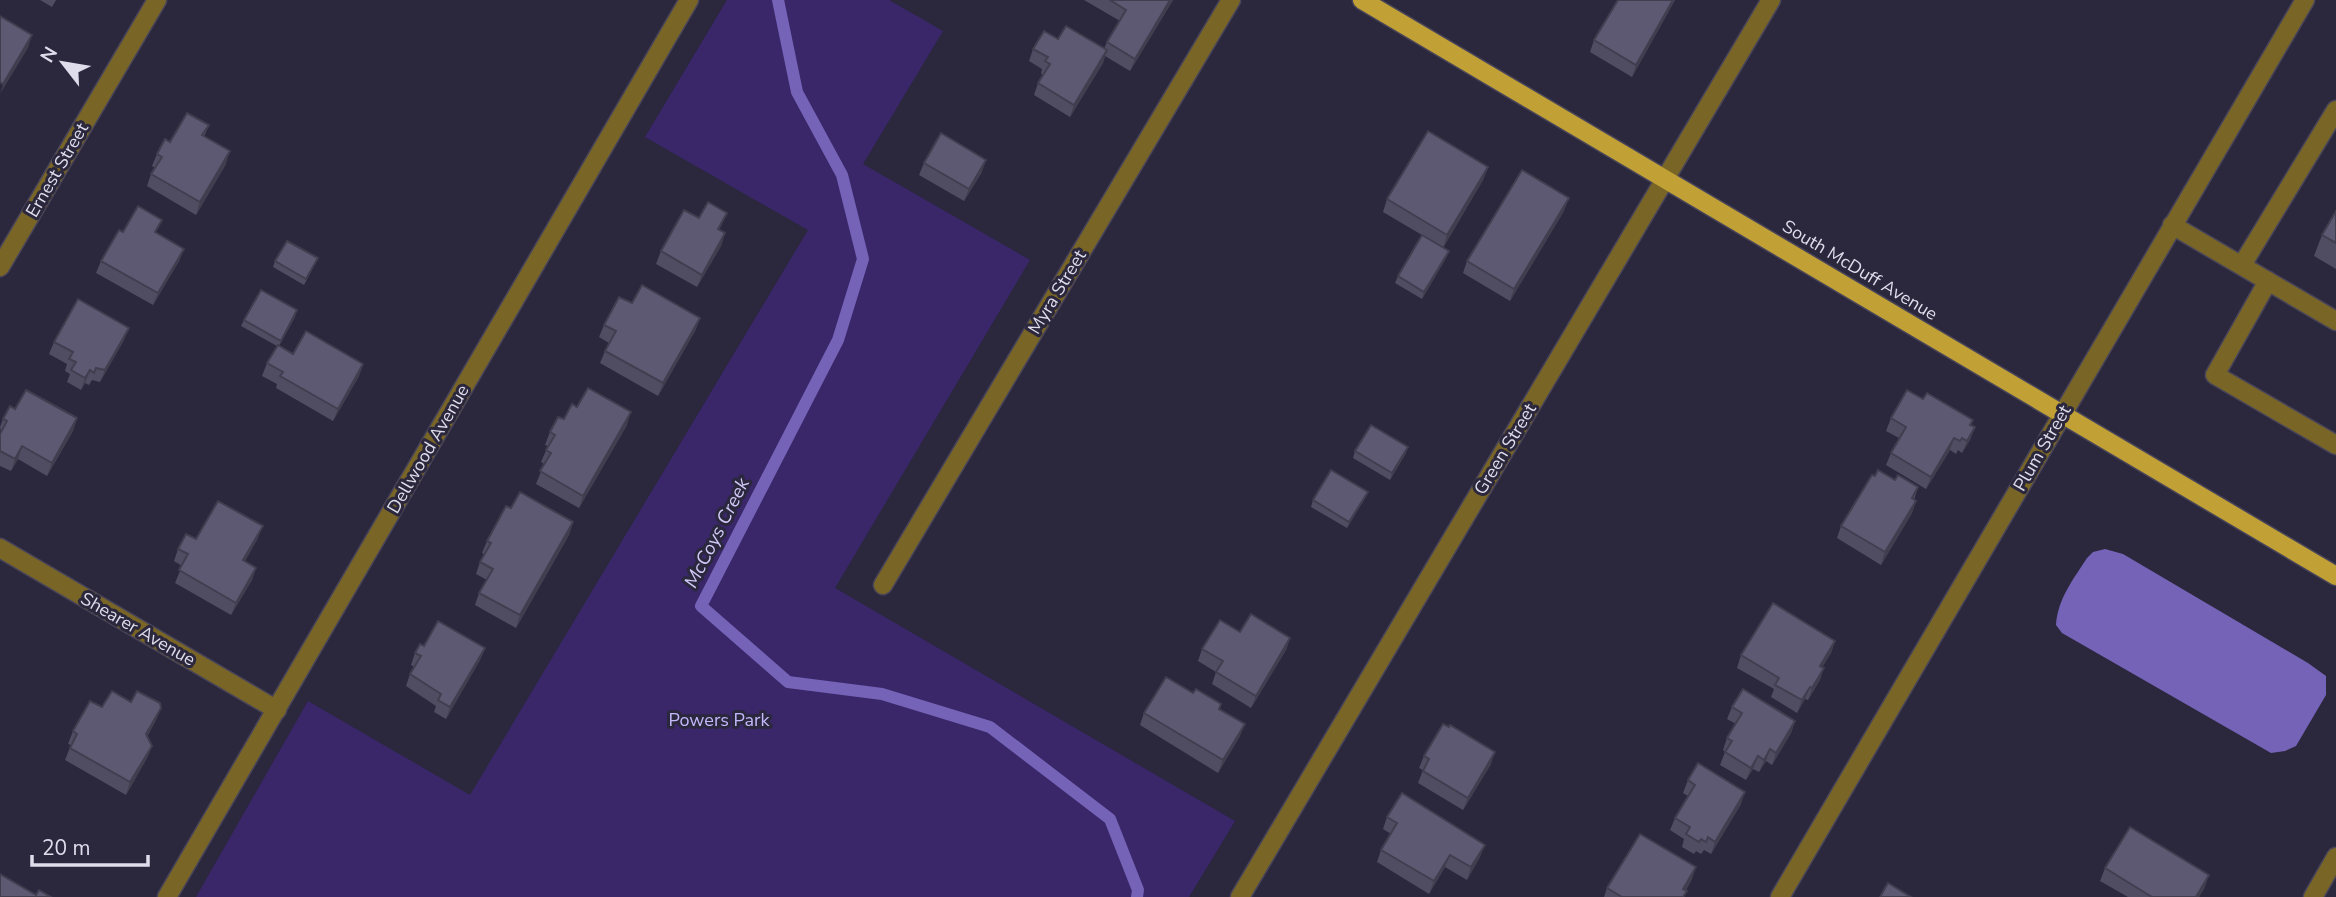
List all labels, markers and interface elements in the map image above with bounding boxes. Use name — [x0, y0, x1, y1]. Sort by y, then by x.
north arrow — [28, 28, 98, 98]
text: N — [34, 42, 64, 68]
street label: Ernest Street — [20, 118, 94, 222]
street label: South McDuff Avenue — [1778, 214, 1942, 326]
street label: Myra Street — [1022, 245, 1092, 339]
street label: Dellwood Avenue — [381, 380, 475, 518]
street label: Green Street — [1468, 398, 1542, 499]
street label: Plum Street — [2008, 400, 2077, 496]
water label: McCoys Creek — [678, 473, 756, 593]
street label: Shearer Avenue — [76, 586, 200, 672]
park label: Powers Park — [668, 708, 771, 732]
scale bar — [32, 824, 147, 868]
text: 20 m — [42, 834, 91, 862]

